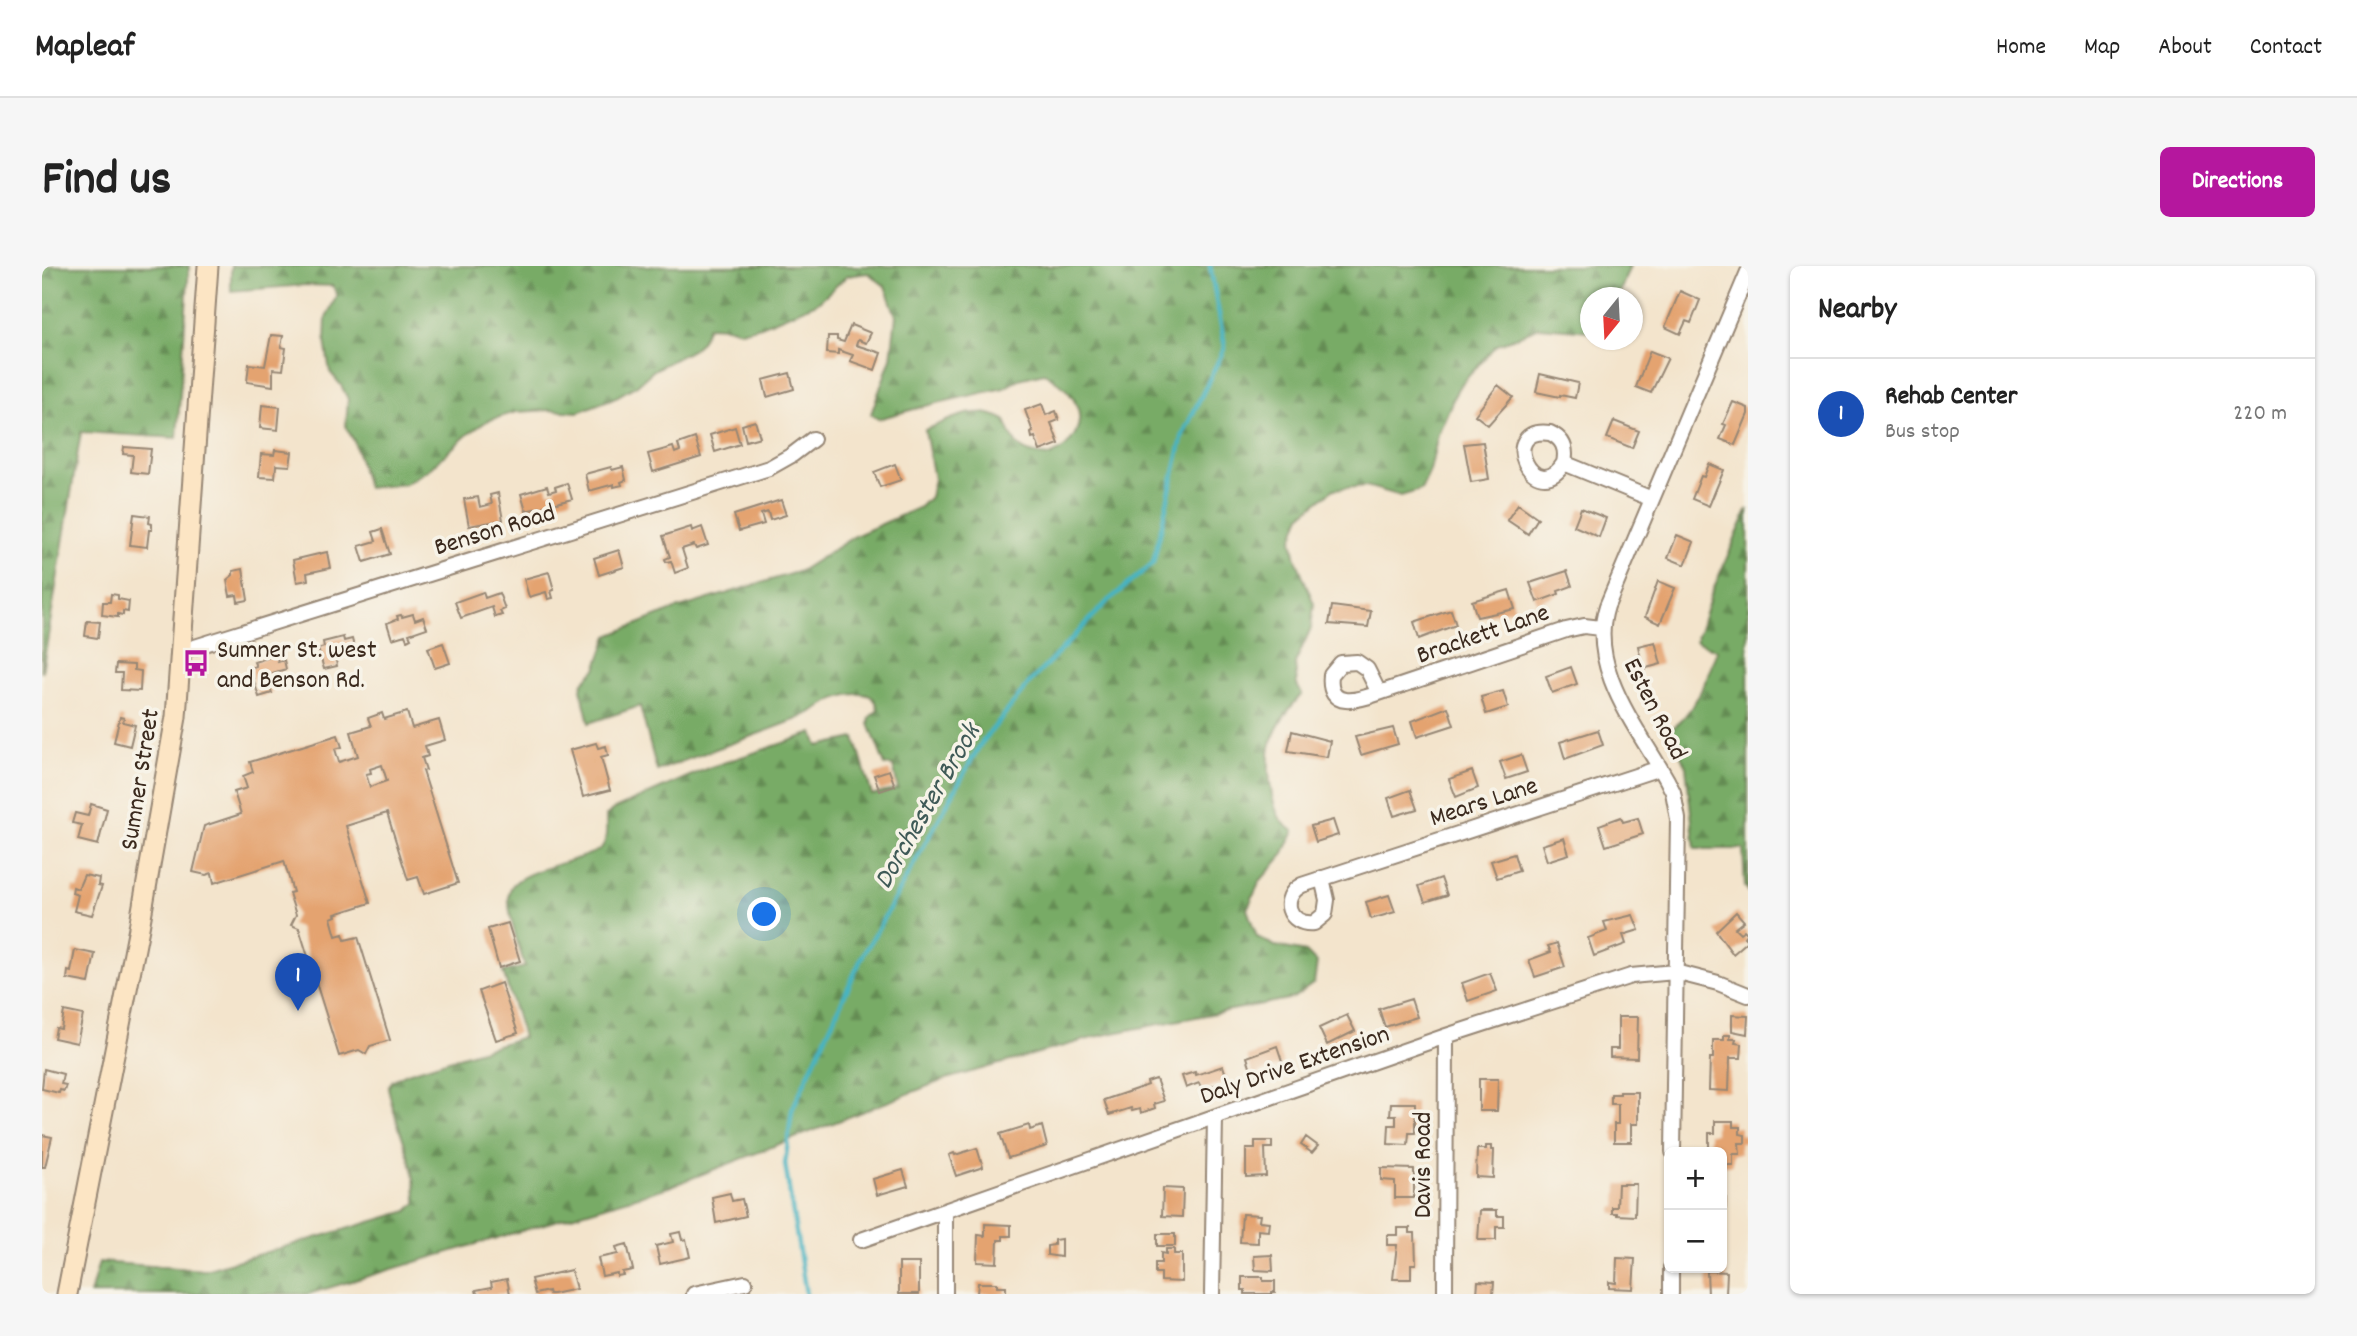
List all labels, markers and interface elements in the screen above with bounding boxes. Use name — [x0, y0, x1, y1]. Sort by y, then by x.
text: Mapleaf — [35, 25, 135, 72]
text: Home — [1996, 31, 2046, 65]
text: Map — [2084, 31, 2120, 65]
text: About — [2158, 31, 2212, 65]
text: Contact — [2250, 31, 2322, 65]
text: Find us — [42, 147, 171, 217]
button: Directions — [2160, 147, 2315, 217]
north arrow — [1580, 287, 1643, 350]
text: Nearby — [1818, 290, 1896, 333]
text: Rehab Center — [1885, 379, 2017, 416]
text: 1 — [1838, 398, 1844, 431]
text: 220 m — [2233, 398, 2287, 431]
text: Bus stop — [1885, 416, 1960, 449]
street label: Benson Road — [430, 495, 560, 567]
street label: Brackett Lane — [1412, 595, 1554, 675]
place label: Sumner St. west and Benson Rd. — [217, 633, 377, 700]
bus stop icon: Sumner St. west and Benson Rd. — [181, 648, 211, 678]
street label: Esten Road — [1612, 652, 1695, 767]
street label: Sumner Street — [112, 706, 171, 853]
water label: Dorchester Brook — [866, 715, 994, 898]
street label: Mears Lane — [1425, 768, 1543, 838]
your location — [747, 897, 781, 931]
pin: 1 — [275, 953, 321, 1011]
street label: Daly Drive Extension — [1195, 1017, 1395, 1116]
street label: Davis Road — [1406, 1112, 1443, 1218]
map controls — [1664, 1147, 1727, 1273]
button: + — [1664, 1147, 1727, 1210]
button: − — [1664, 1210, 1727, 1273]

